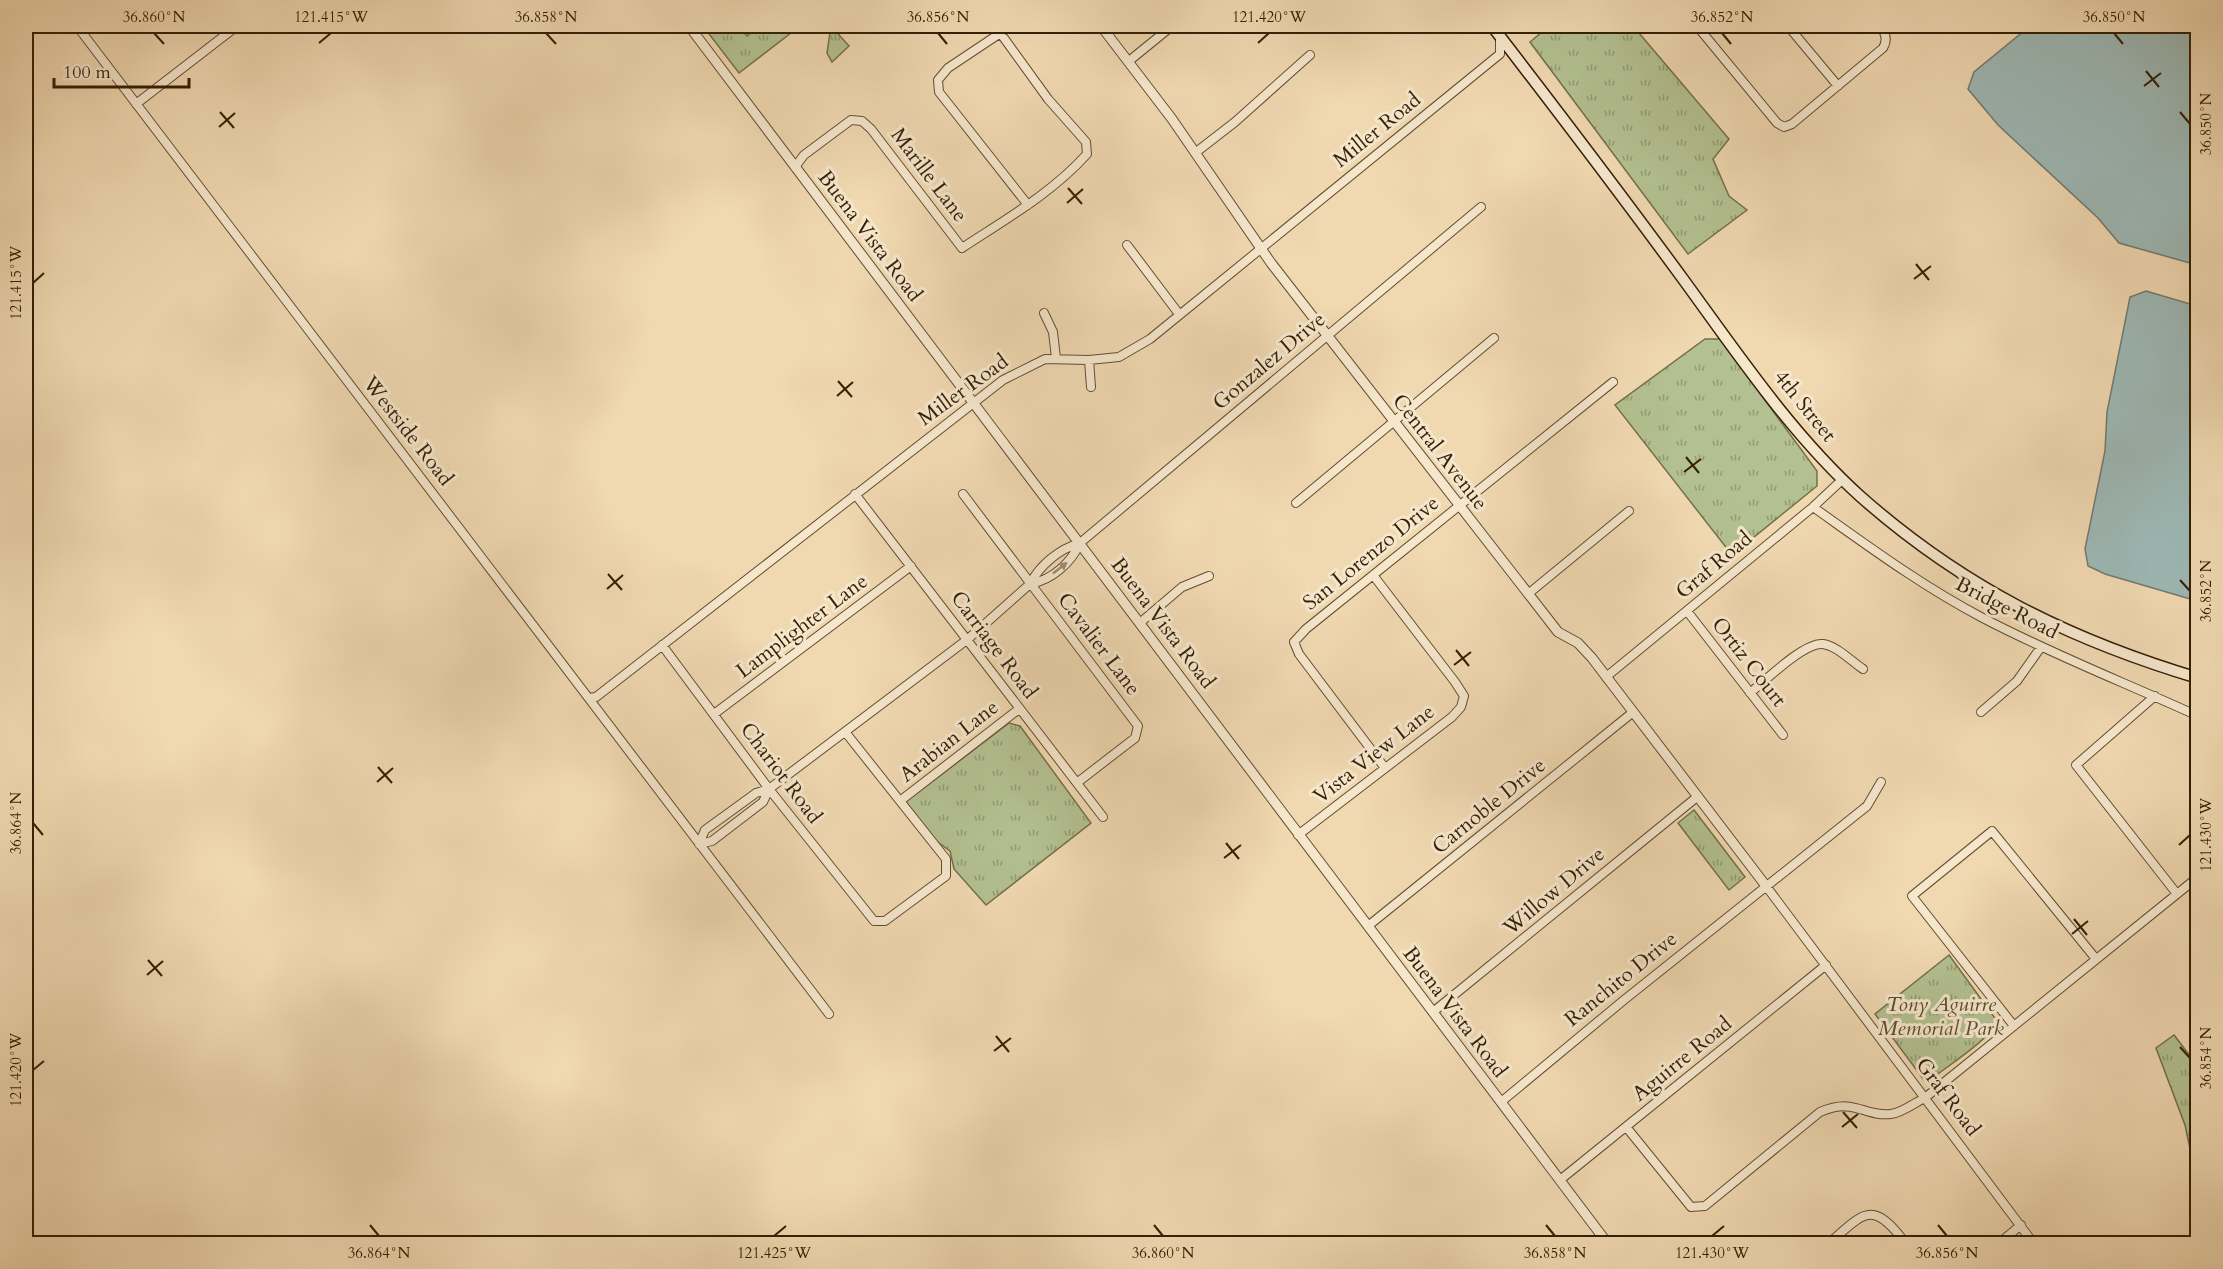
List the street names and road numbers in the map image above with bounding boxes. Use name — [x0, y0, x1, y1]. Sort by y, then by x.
street label: Miller Road — [1327, 86, 1427, 174]
street label: Marille Lane — [884, 122, 974, 228]
street label: Buena Vista Road — [811, 164, 929, 308]
street label: Gonzalez Drive — [1206, 305, 1332, 417]
street label: Miller Road — [912, 347, 1014, 433]
street label: 4th Street — [1767, 364, 1843, 448]
street label: Westside Road — [355, 369, 460, 492]
street label: Central Avenue — [1385, 388, 1495, 516]
street label: San Lorenzo Drive — [1297, 489, 1445, 617]
street label: Graf Road — [1670, 524, 1758, 606]
street label: Buena Vista Road — [1104, 551, 1222, 695]
street label: Lamplighter Lane — [730, 567, 874, 685]
street label: Bridge Road — [1950, 570, 2064, 646]
street label: Carriage Road — [944, 585, 1044, 705]
street label: Cavalier Lane — [1051, 586, 1147, 702]
street label: Ortiz Court — [1705, 611, 1793, 713]
street label: Arabian Lane — [893, 693, 1005, 789]
street label: Vista View Lane — [1307, 698, 1441, 810]
street label: Chariot Road — [733, 716, 829, 830]
street label: Carnoble Drive — [1426, 751, 1552, 861]
street label: Willow Drive — [1496, 840, 1611, 943]
street label: Ranchito Drive — [1559, 925, 1683, 1033]
street label: Buena Vista Road — [1396, 940, 1514, 1084]
street label: Aguirre Road — [1626, 1010, 1738, 1108]
street label: Graf Road — [1909, 1052, 1987, 1142]

